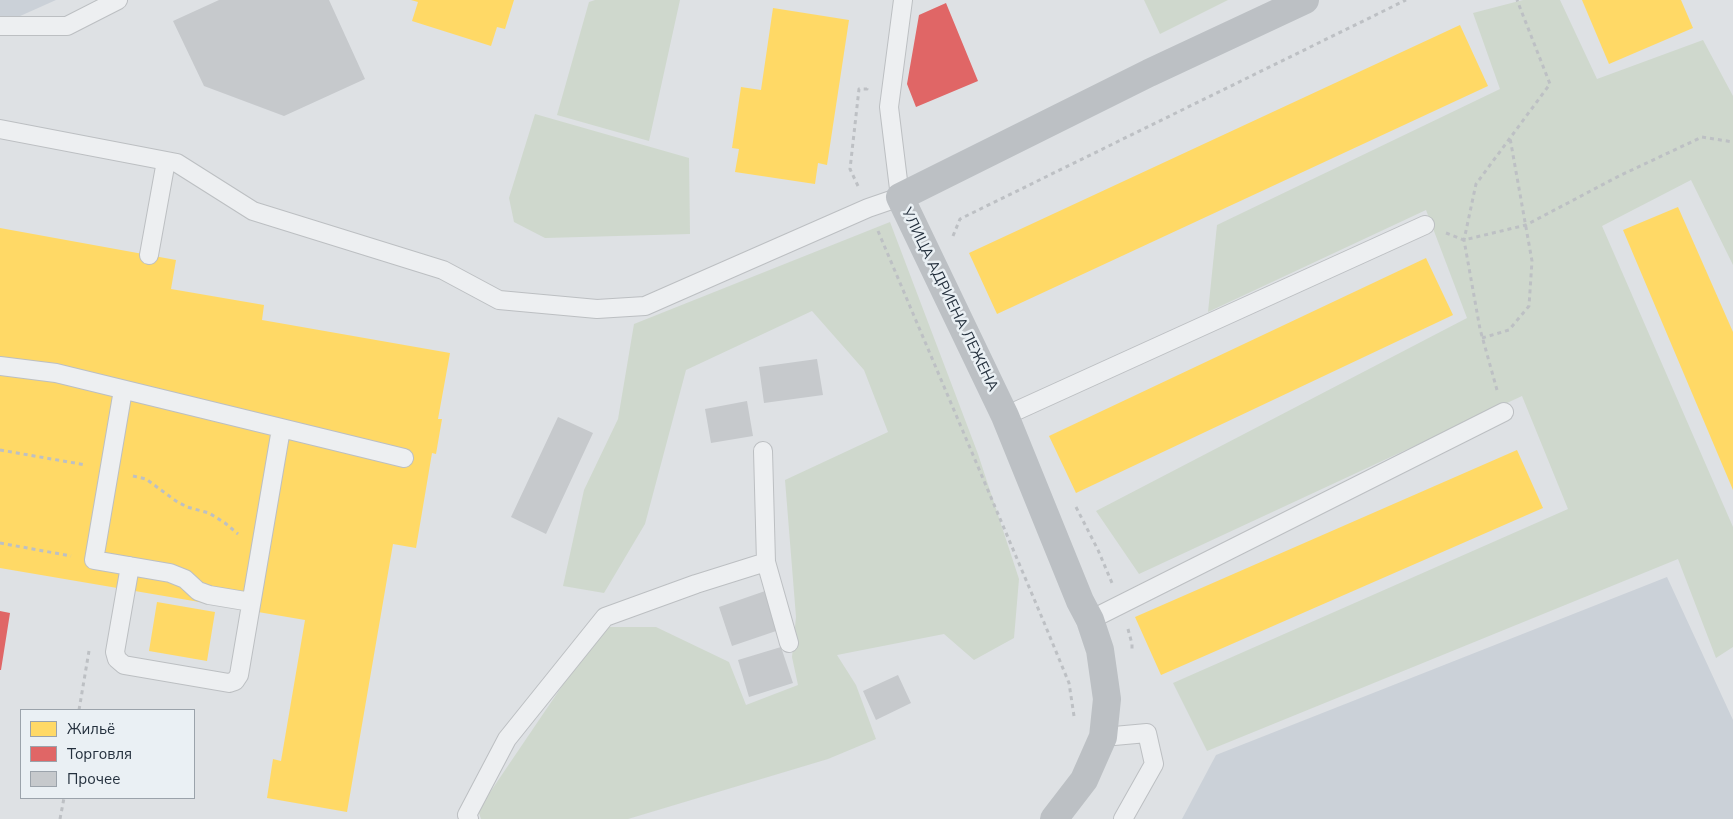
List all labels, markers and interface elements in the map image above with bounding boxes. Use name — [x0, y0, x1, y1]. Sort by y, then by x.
street label: УЛИЦА АДРИЕНА ЛЕЖЕНА — [897, 205, 1001, 395]
legend — [20, 709, 195, 799]
text: Жильё — [67, 719, 115, 739]
text: Торговля — [67, 744, 132, 764]
text: Прочее — [67, 769, 120, 789]

